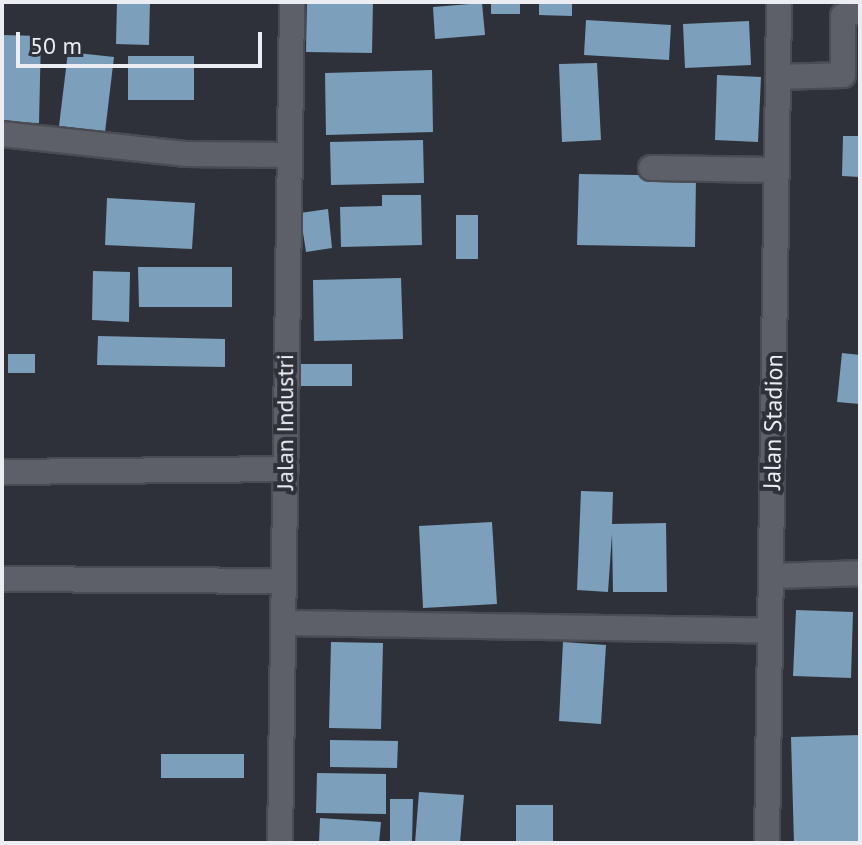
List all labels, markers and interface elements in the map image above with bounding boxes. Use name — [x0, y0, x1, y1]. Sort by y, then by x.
scale bar — [20, 16, 266, 66]
text: 50 m — [30, 30, 82, 61]
street label: Jalan Industri — [271, 354, 299, 490]
street label: Jalan Stadion — [757, 354, 789, 490]

